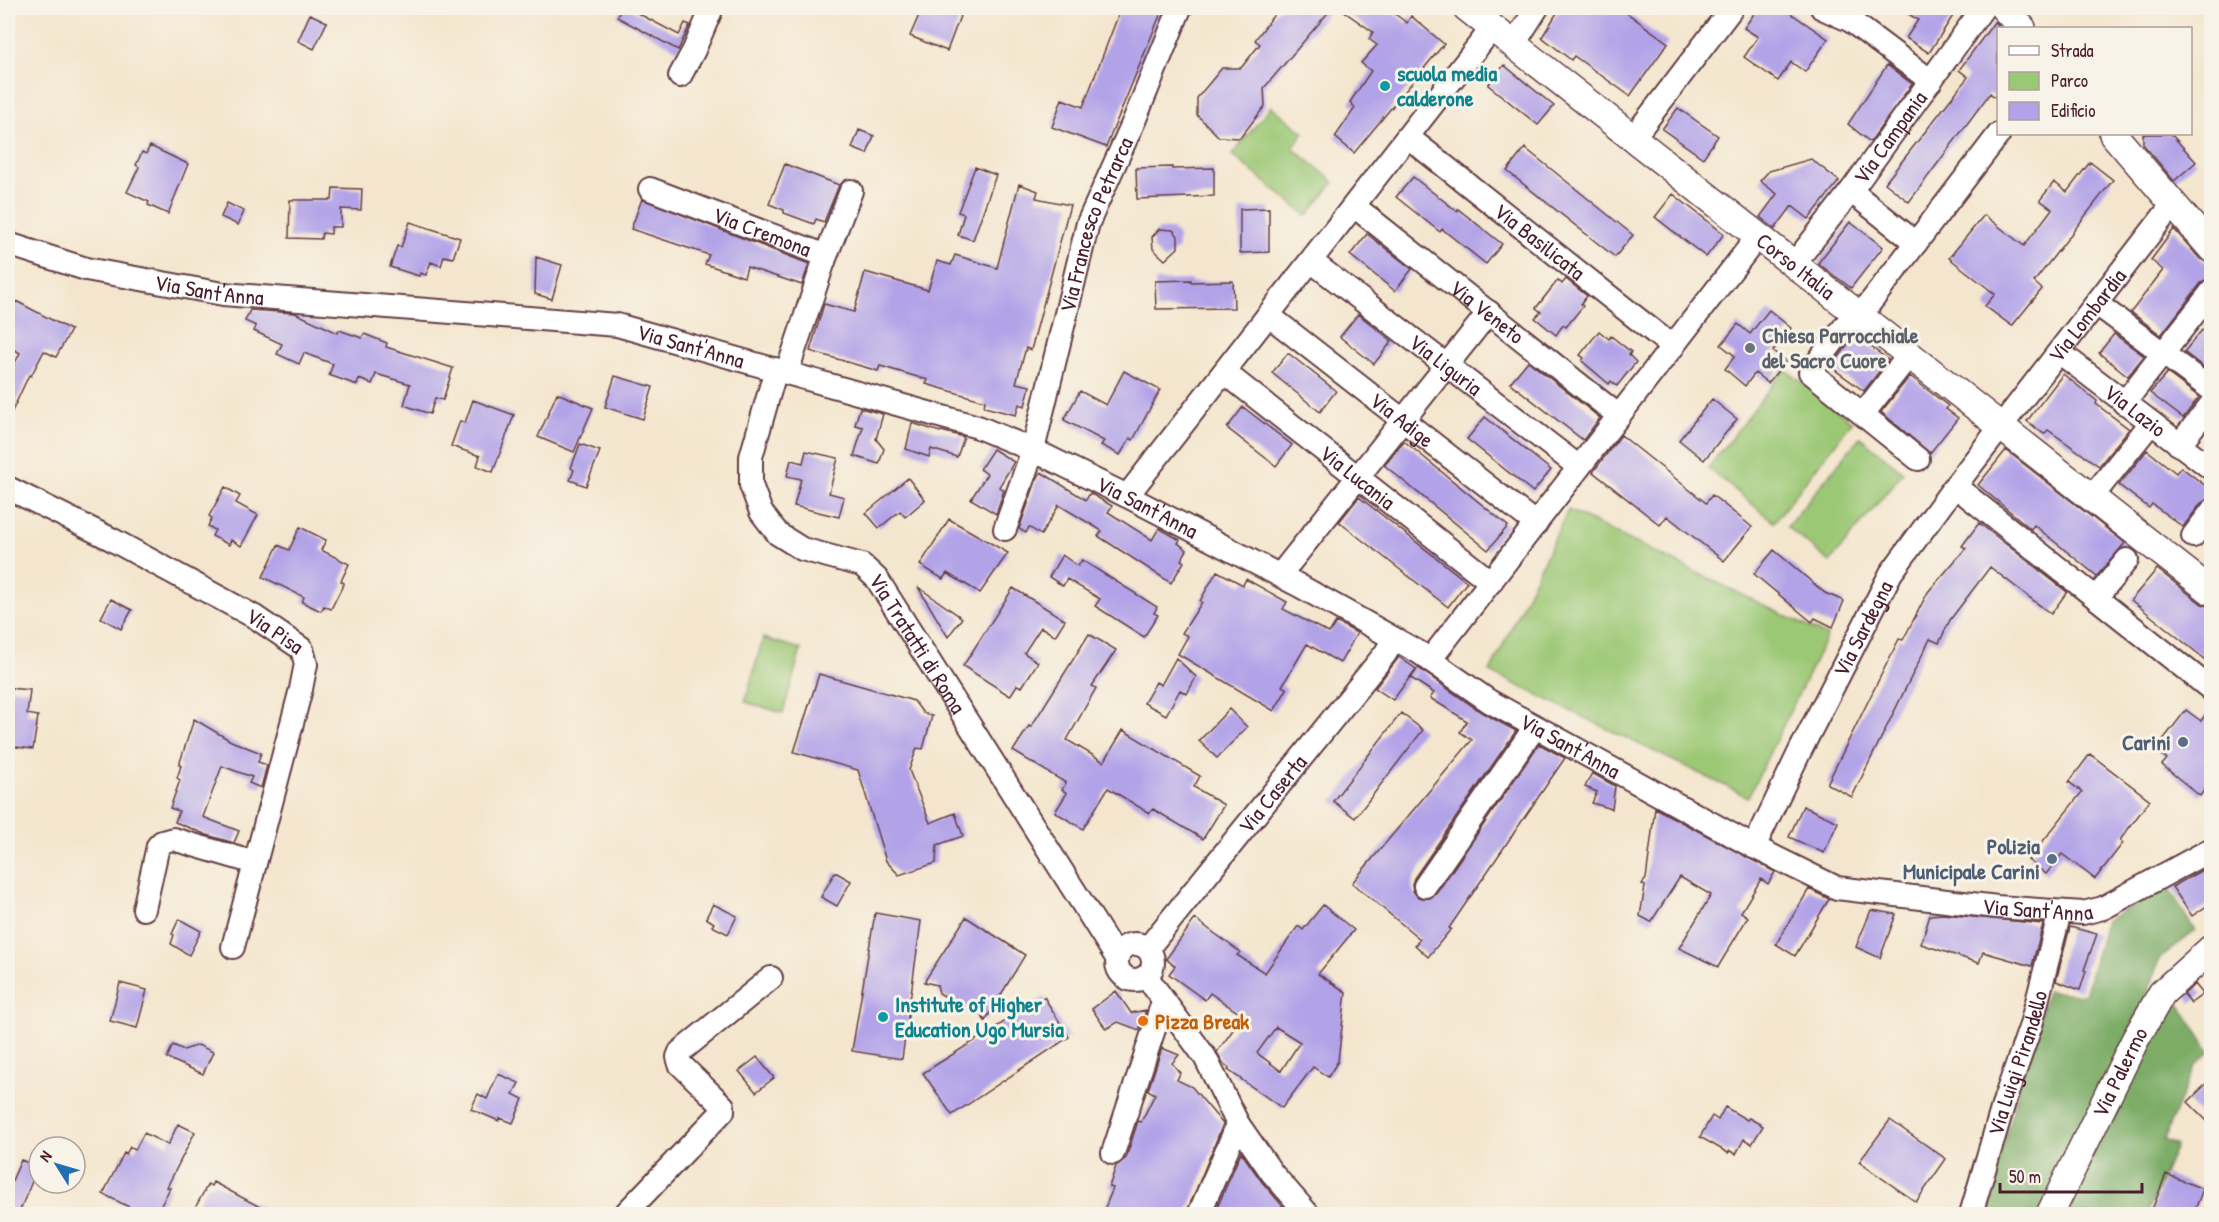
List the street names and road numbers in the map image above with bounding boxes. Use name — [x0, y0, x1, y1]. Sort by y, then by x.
street label: Via Campania — [1846, 84, 1934, 190]
street label: Via Francesco Petrarca — [1052, 132, 1140, 315]
street label: Via Basilicata — [1488, 196, 1592, 287]
street label: Via Cremona — [709, 199, 816, 264]
street label: Corso Italia — [1750, 225, 1842, 306]
street label: Via Lombardia — [2041, 262, 2133, 369]
street label: Via Sant'Anna — [152, 267, 265, 312]
street label: Via Veneto — [1444, 273, 1531, 351]
street label: Via Sant'Anna — [634, 316, 748, 375]
street label: Via Liguria — [1403, 327, 1489, 403]
street label: Via Lazio — [2098, 377, 2173, 444]
street label: Via Adige — [1364, 385, 1441, 454]
street label: Via Lucania — [1313, 438, 1402, 517]
street label: Via Sant'Anna — [1092, 469, 1204, 546]
street label: Via Tratatti di Roma — [862, 567, 974, 719]
street label: Via Sardegna — [1826, 575, 1900, 682]
street label: Via Pisa — [241, 600, 310, 661]
street label: Via Sant'Anna — [1515, 706, 1626, 786]
street label: Via Caserta — [1231, 748, 1314, 840]
street label: Via Sant'Anna — [1981, 890, 2096, 928]
street label: Via Luigi Pirandello — [1980, 987, 2054, 1139]
street label: Via Palermo — [2085, 1021, 2155, 1122]

